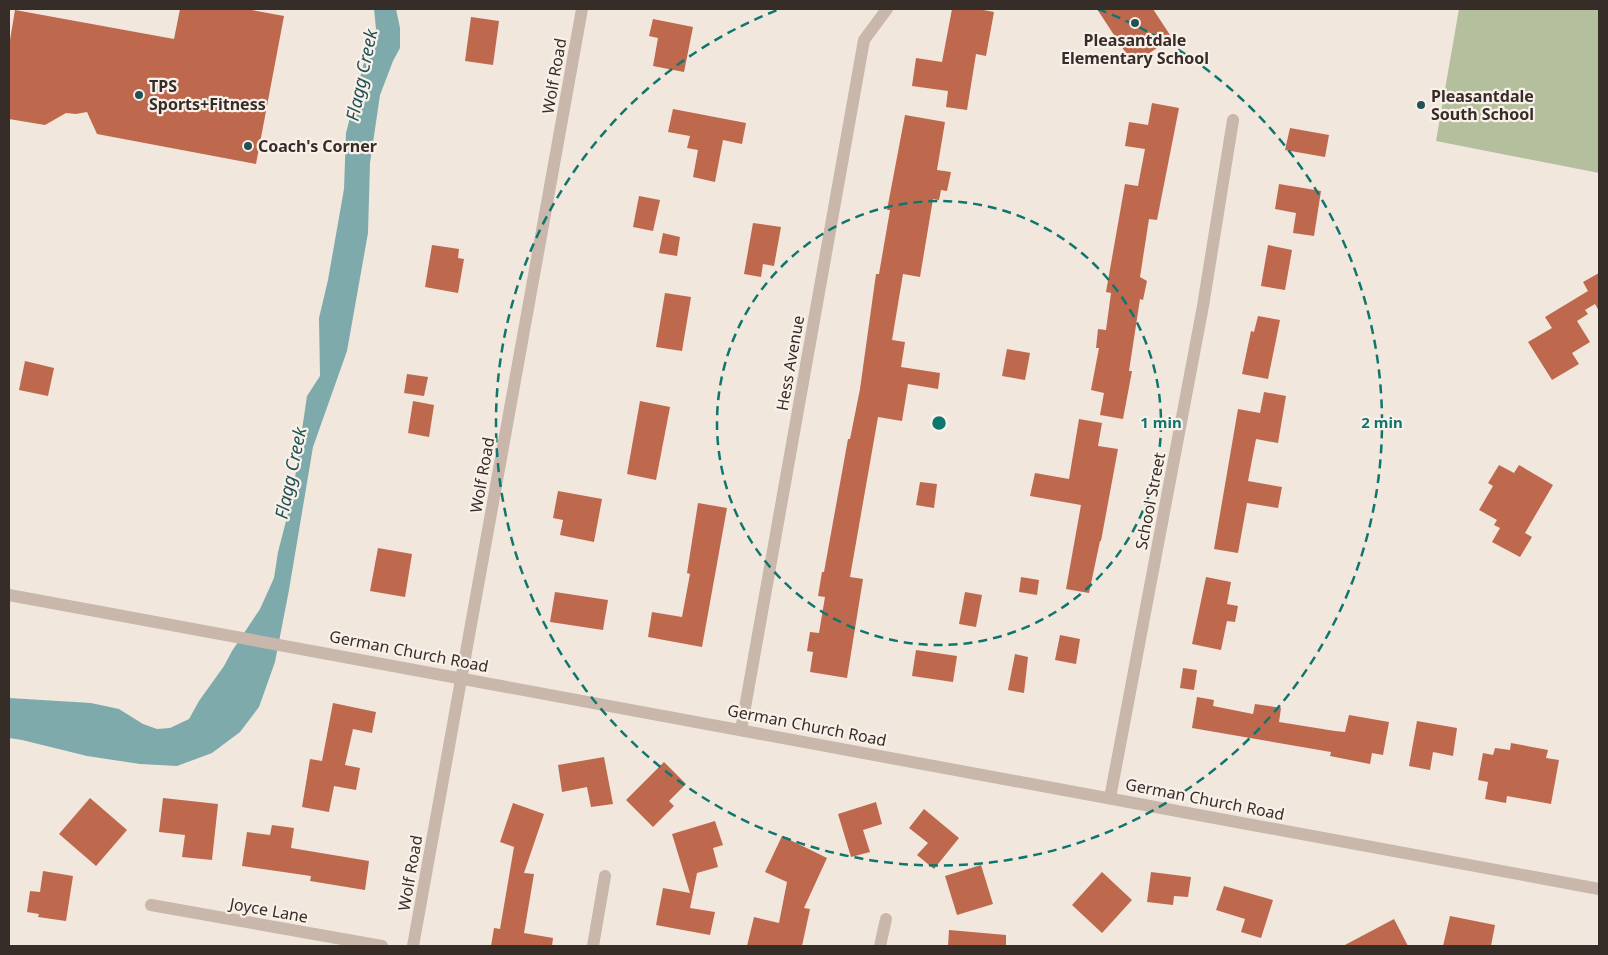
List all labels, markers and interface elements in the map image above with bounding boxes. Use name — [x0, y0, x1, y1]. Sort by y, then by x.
marker: Pleasantdale Elementary School — [1129, 17, 1141, 29]
water label: Flagg Creek — [340, 26, 383, 123]
place label: Pleasantdale Elementary School — [1061, 29, 1209, 69]
street label: Wolf Road — [537, 36, 571, 116]
place label: TPS Sports+Fitness — [149, 75, 266, 115]
place label: Pleasantdale South School — [1431, 85, 1534, 125]
marker: TPS Sports+Fitness — [133, 89, 145, 101]
marker: Pleasantdale South School — [1415, 99, 1427, 111]
place label: Coach's Corner — [258, 135, 377, 157]
marker: Coach's Corner — [242, 140, 254, 152]
street label: Hess Avenue — [771, 314, 809, 412]
text: 1 min — [1140, 412, 1182, 432]
text: 2 min — [1361, 412, 1403, 432]
centre of rings — [930, 414, 948, 432]
water label: Flagg Creek — [269, 424, 312, 521]
street label: Wolf Road — [465, 435, 499, 515]
street label: School Street — [1130, 450, 1170, 552]
street label: German Church Road — [328, 625, 490, 677]
street label: German Church Road — [726, 699, 888, 751]
street label: German Church Road — [1124, 773, 1286, 825]
street label: Wolf Road — [393, 833, 427, 913]
street label: Joyce Lane — [226, 892, 310, 928]

